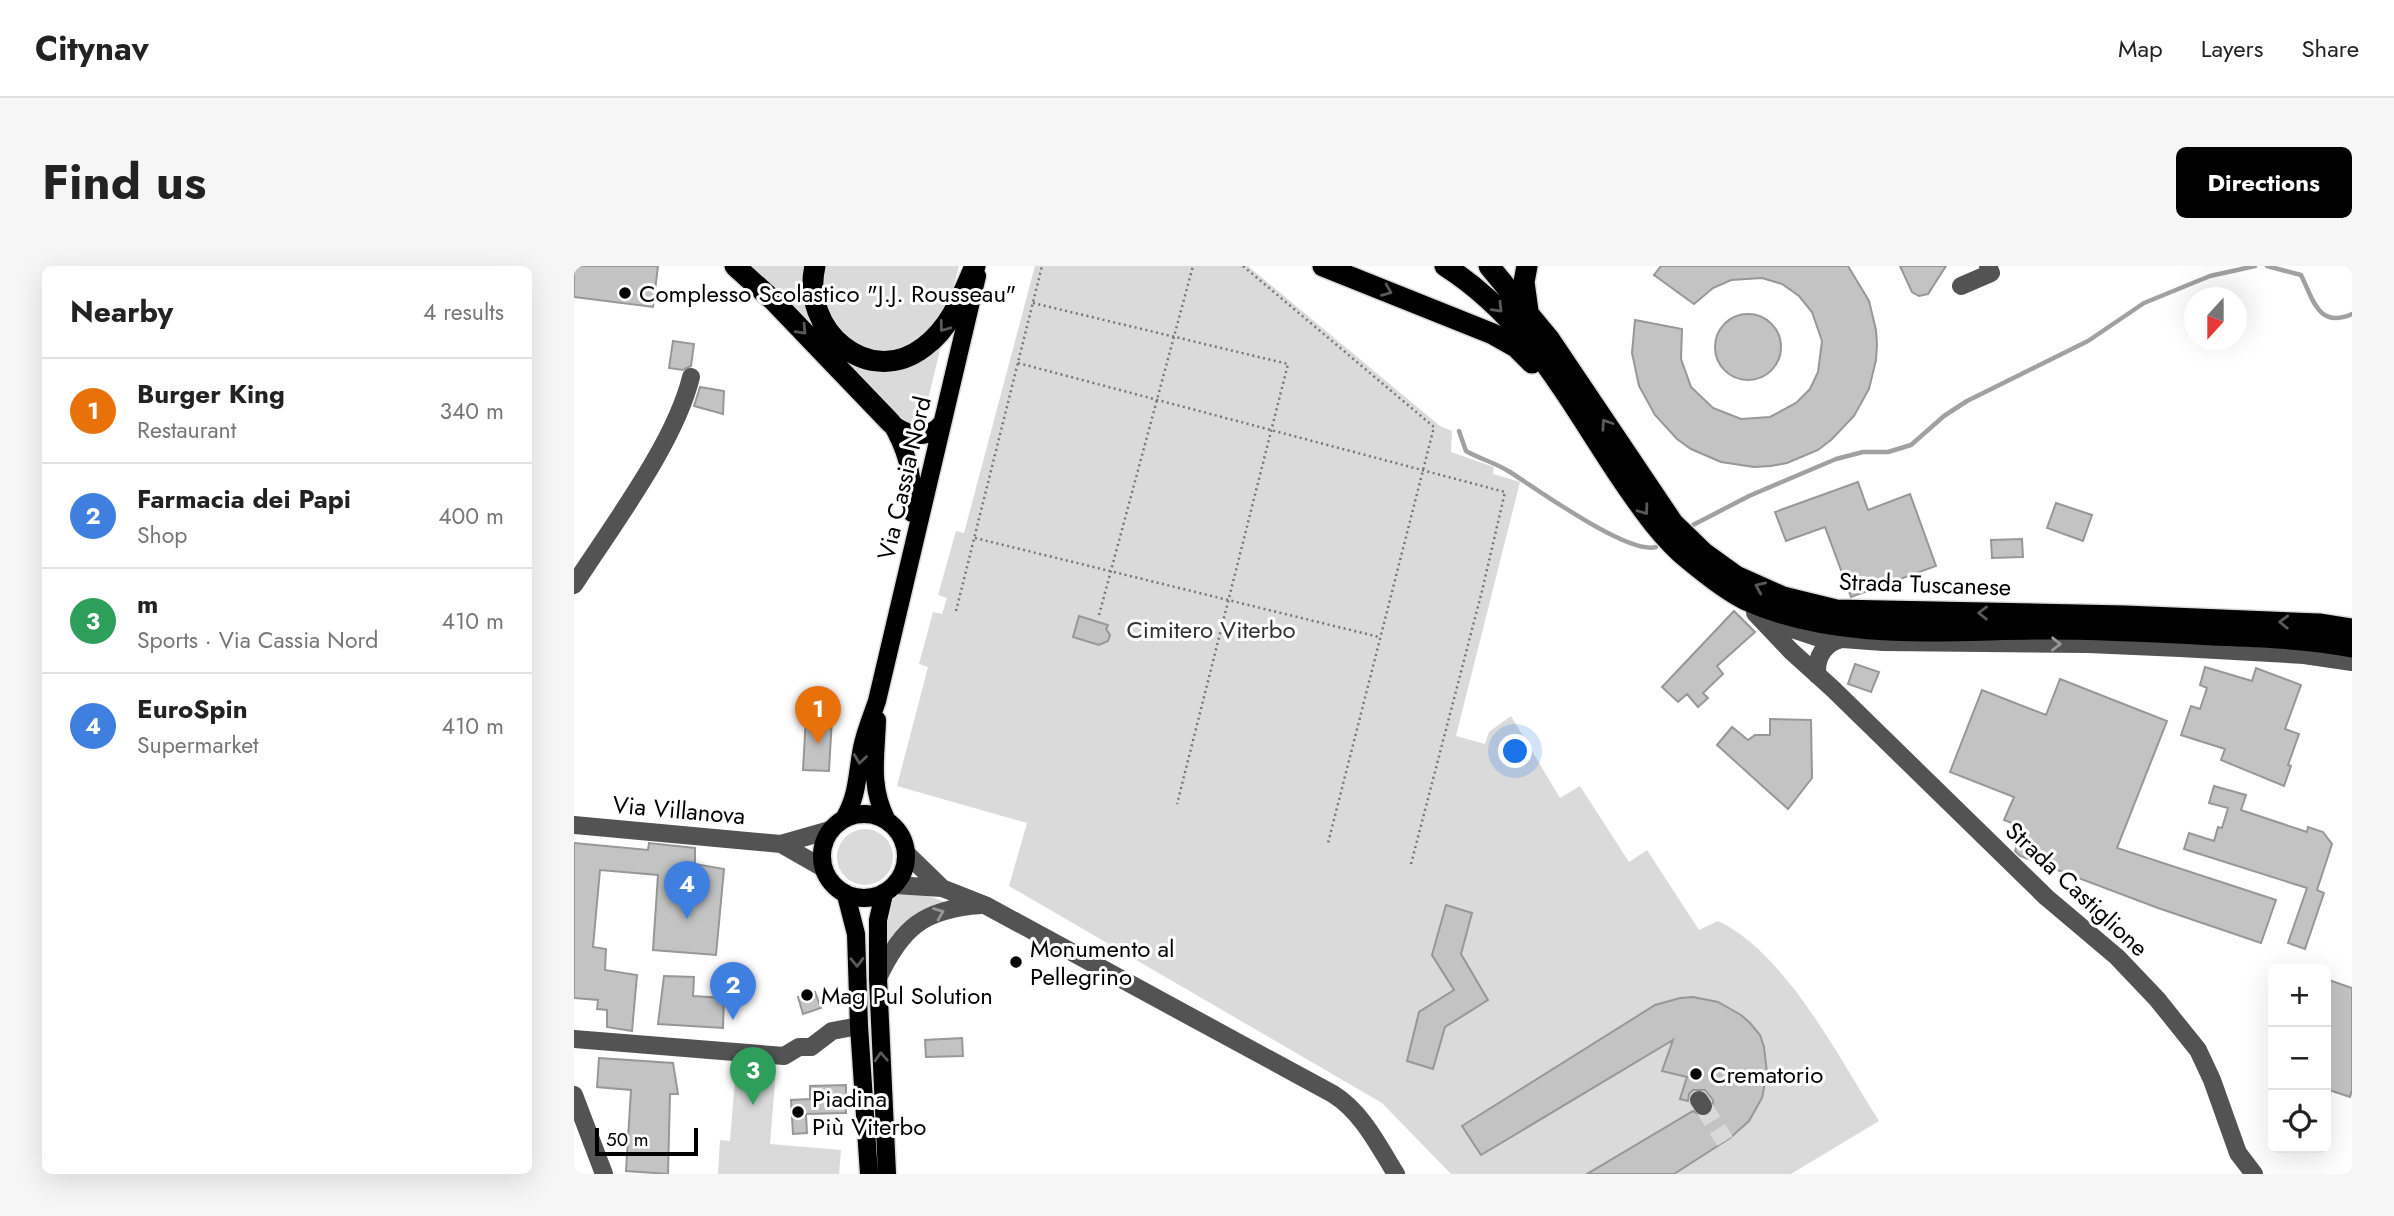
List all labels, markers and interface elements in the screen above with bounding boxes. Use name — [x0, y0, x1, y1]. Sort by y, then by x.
text: Citynav — [35, 25, 149, 72]
text: Map — [2118, 31, 2163, 66]
text: Layers — [2201, 31, 2263, 66]
text: Share — [2301, 31, 2359, 66]
text: Find us — [42, 147, 206, 217]
button: Directions — [2176, 147, 2352, 218]
place label: Complesso Scolastico "J.J. Rousseau" — [639, 276, 1016, 311]
one-way arrow — [1380, 283, 1392, 297]
marker: Complesso Scolastico "J.J. Rousseau" — [617, 285, 633, 301]
north arrow — [2184, 287, 2247, 350]
text: Nearby — [70, 290, 173, 333]
text: 4 results — [423, 295, 504, 329]
one-way arrow — [1490, 300, 1503, 313]
one-way arrow — [940, 319, 953, 331]
one-way arrow — [794, 322, 807, 335]
text: Burger King — [137, 375, 285, 413]
street label: Via Cassia Nord — [868, 393, 940, 563]
text: 1 — [87, 394, 99, 428]
text: 340 m — [439, 394, 504, 428]
text: Restaurant — [137, 413, 236, 447]
one-way arrow — [1602, 419, 1614, 432]
text: Farmacia dei Papi — [137, 480, 351, 518]
text: 2 — [85, 499, 101, 533]
text: 400 m — [438, 499, 504, 533]
one-way arrow — [1636, 502, 1648, 515]
text: Shop — [137, 518, 187, 552]
street label: Strada Tuscanese — [1838, 563, 2012, 605]
one-way arrow — [1754, 581, 1766, 595]
text: m — [137, 585, 158, 623]
text: 3 — [86, 604, 100, 638]
text: 410 m — [442, 604, 504, 638]
one-way arrow — [1978, 605, 1989, 620]
park label: Cimitero Viterbo — [1126, 612, 1296, 647]
one-way arrow — [2278, 615, 2289, 630]
text: Sports · Via Cassia Nord — [137, 623, 378, 657]
one-way arrow — [2051, 636, 2062, 652]
pin: 1 — [795, 686, 841, 744]
text: EuroSpin — [137, 690, 248, 728]
text: 4 — [85, 709, 101, 743]
text: 410 m — [442, 709, 504, 743]
text: Supermarket — [137, 728, 259, 762]
your location — [1498, 734, 1532, 768]
one-way arrow — [853, 753, 868, 765]
street label: Via Villanova — [611, 787, 747, 833]
street label: Strada Castiglione — [1998, 813, 2156, 965]
pin: 4 — [664, 861, 710, 919]
one-way arrow — [932, 908, 944, 922]
place label: Monumento al Pellegrino — [1030, 931, 1175, 994]
marker: Monumento al Pellegrino — [1008, 954, 1024, 970]
one-way arrow — [849, 956, 864, 967]
pin: 2 — [710, 962, 756, 1020]
map controls — [2268, 964, 2331, 1153]
button: + — [2268, 964, 2331, 1027]
place label: Mag Pul Solution — [821, 978, 993, 1013]
marker: Mag Pul Solution — [799, 987, 815, 1003]
button: − — [2268, 1027, 2331, 1090]
pin: 3 — [730, 1047, 776, 1105]
one-way arrow — [874, 1051, 889, 1062]
place label: Crematorio — [1710, 1057, 1823, 1092]
marker: Crematorio — [1688, 1066, 1704, 1082]
place label: Piadina Più Viterbo — [812, 1081, 926, 1144]
button: locate — [2268, 1090, 2331, 1153]
marker: Piadina Più Viterbo — [790, 1104, 806, 1120]
scale bar — [595, 1125, 698, 1157]
text: 50 m — [606, 1126, 649, 1153]

